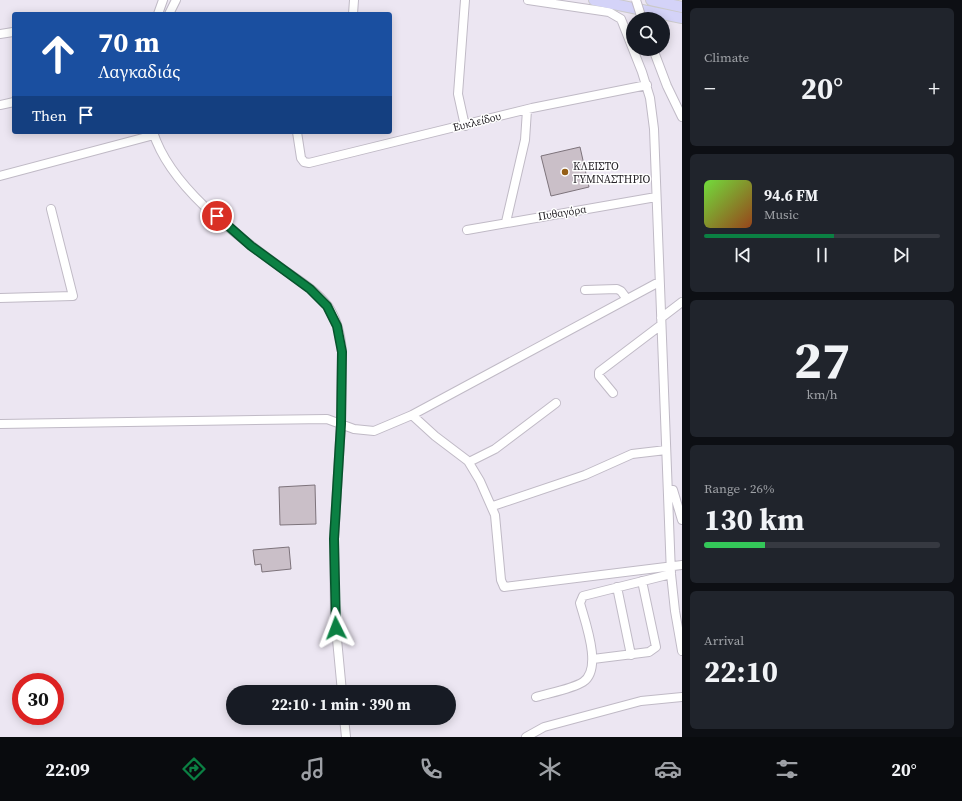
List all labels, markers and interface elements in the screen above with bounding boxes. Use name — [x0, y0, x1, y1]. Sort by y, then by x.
map controls — [626, 12, 670, 56]
button: search — [626, 12, 670, 56]
text: 70 m — [98, 23, 160, 61]
icon: ahead — [32, 28, 84, 80]
text: Climate — [704, 49, 749, 66]
text: Λαγκαδιάς — [98, 59, 180, 84]
text: 20° — [801, 68, 843, 109]
text: − — [704, 73, 716, 103]
text: + — [928, 73, 940, 103]
icon: arrive — [75, 104, 97, 126]
text: Then — [32, 105, 67, 126]
street label: Ευκλείδου — [451, 109, 503, 135]
place label: ΚΛΕΙΣΤΟ ΓΥΜΝΑΣΤΗΡΙΟ — [573, 159, 651, 187]
marker: ΚΛΕΙΣΤΟ ΓΥΜΝΑΣΤΗΡΙΟ — [560, 167, 570, 177]
text: 94.6 FM — [764, 185, 818, 206]
pin — [200, 199, 234, 233]
street label: Πυθαγόρα — [537, 202, 587, 224]
icon: arrive — [206, 205, 228, 227]
text: Music — [764, 206, 799, 223]
icon: previous — [732, 244, 754, 266]
icon: pause — [811, 244, 833, 266]
icon: next — [890, 244, 912, 266]
text: 27 — [794, 324, 850, 395]
text: km/h — [807, 386, 837, 403]
text: Range · 26% — [704, 480, 775, 497]
text: 130 km — [704, 499, 804, 540]
position arrow — [315, 607, 357, 649]
text: Arrival — [704, 632, 744, 649]
text: 22:10 — [704, 651, 778, 692]
speed limit sign: 30 — [12, 673, 64, 725]
text: 22:10 · 1 min · 390 m — [272, 694, 411, 715]
icon: directions — [180, 755, 208, 783]
icon: music — [299, 755, 327, 783]
icon: phone — [417, 755, 445, 783]
icon: climate — [536, 755, 564, 783]
icon: car — [654, 755, 682, 783]
icon: filters — [773, 755, 801, 783]
text: 22:09 — [45, 757, 90, 782]
text: 20° — [891, 757, 917, 782]

